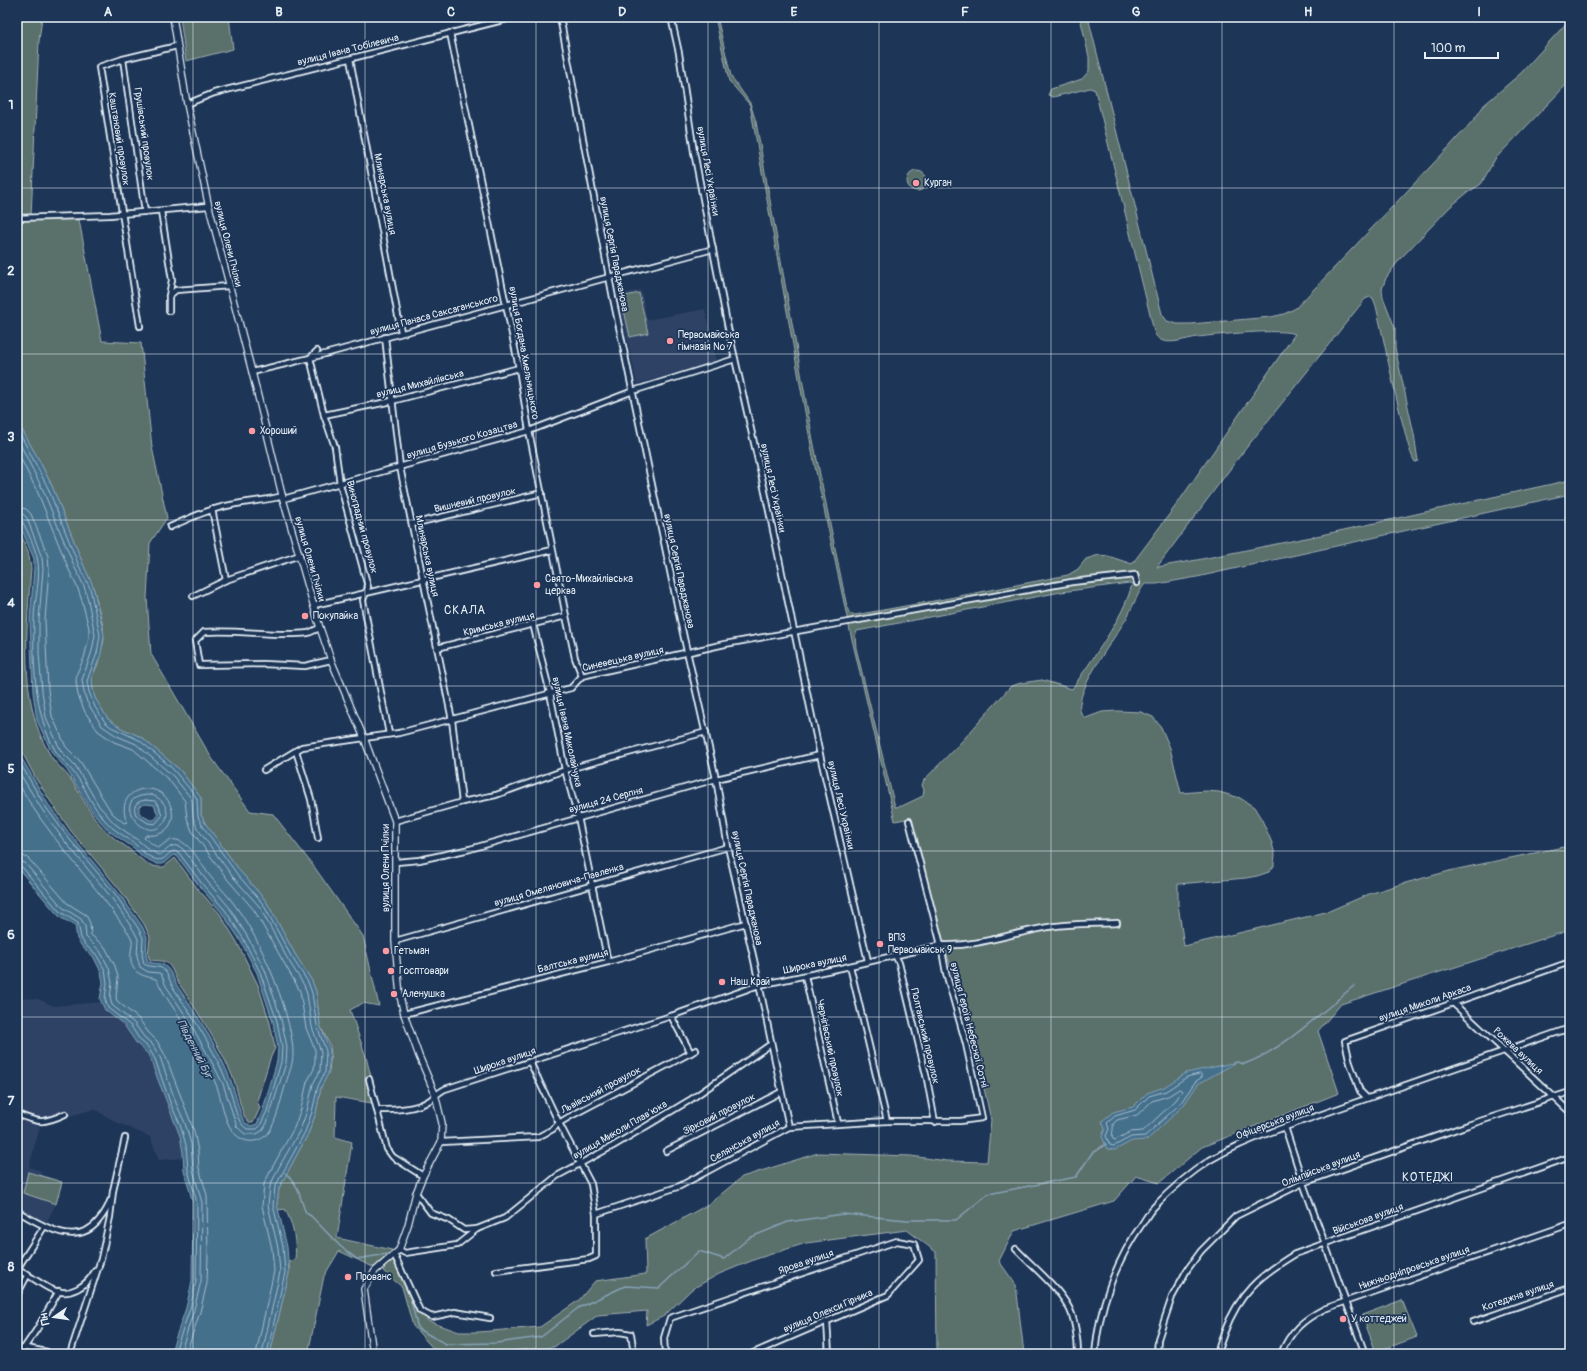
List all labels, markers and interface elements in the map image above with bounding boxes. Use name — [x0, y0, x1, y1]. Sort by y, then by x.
text: A — [104, 4, 113, 20]
text: B — [275, 4, 283, 20]
text: C — [447, 4, 455, 20]
text: D — [618, 4, 626, 20]
text: E — [791, 4, 798, 20]
text: F — [961, 4, 969, 20]
text: G — [1132, 4, 1141, 20]
text: H — [1304, 4, 1312, 20]
text: I — [1477, 4, 1481, 20]
street label: вулиця Івана Тобілевича — [296, 32, 400, 68]
scale bar — [1425, 34, 1498, 60]
text: 100 m — [1431, 41, 1466, 56]
street label: Грушівський провулок — [132, 87, 156, 181]
street label: Каштановий провулок — [106, 92, 132, 186]
text: 1 — [8, 97, 14, 113]
street label: вулиця Лесі Українки — [694, 125, 722, 217]
street label: Млинарська вулиця — [371, 152, 399, 236]
place label: Курган — [924, 177, 952, 189]
marker: Курган — [911, 178, 921, 188]
street label: вулиця Сергія Параджанова — [597, 195, 631, 313]
street label: вулиця Олени Пчілки — [212, 200, 245, 289]
text: 2 — [7, 263, 15, 279]
street label: вулиця Богдана Хмельницького — [506, 285, 542, 421]
street label: вулиця Панаса Саксаганського — [369, 292, 500, 338]
place label: Первомайська гімназія № 7 — [678, 329, 740, 353]
marker: Первомайська гімназія № 7 — [665, 336, 675, 346]
street label: вулиця Михайлівська — [375, 367, 465, 401]
street label: вулиця Бузького Козацтва — [405, 418, 519, 462]
place label: Хороший — [260, 425, 297, 437]
marker: Хороший — [247, 426, 257, 436]
text: 3 — [7, 429, 15, 445]
street label: вулиця Лесі Українки — [758, 442, 788, 534]
street label: Виноградний провулок — [344, 479, 380, 575]
street label: Вишневий провулок — [433, 485, 517, 515]
street label: вулиця Сергія Параджанова — [661, 513, 697, 630]
street label: Млинарська вулиця — [413, 514, 442, 598]
street label: вулиця Олени Пчілки — [292, 515, 328, 603]
place label: Свято-Михайлівська церква — [545, 573, 633, 597]
marker: Свято-Михайлівська церква — [532, 580, 542, 590]
text: 4 — [7, 595, 15, 611]
district label: СКАЛА — [444, 603, 486, 618]
street label: Кримська вулиця — [462, 609, 536, 639]
place label: Покупайка — [313, 610, 358, 622]
marker: Покупайка — [300, 611, 310, 621]
street label: Синевецька вулиця — [581, 644, 665, 674]
street label: вулиця Івана Миколайчука — [549, 676, 585, 788]
street label: вулиця Лесі Українки — [825, 760, 857, 851]
text: 5 — [7, 761, 15, 777]
street label: вулиця 24 Серпня — [568, 784, 645, 816]
street label: вулиця Олени Пчілки — [380, 824, 392, 912]
street label: вулиця Сергія Параджанова — [729, 830, 765, 947]
street label: вулиця Омеляновича-Павленка — [493, 861, 625, 909]
text: 6 — [7, 927, 15, 943]
place label: ВПЗ Первомайськ 9 — [888, 932, 952, 956]
marker: ВПЗ Первомайськ 9 — [875, 939, 885, 949]
place label: Гетьман — [394, 945, 430, 957]
marker: Гетьман — [381, 946, 391, 956]
street label: Балтська вулиця — [536, 946, 610, 976]
street label: Широка вулиця — [782, 951, 848, 977]
street label: вулиця Героїв Небесної Сотні — [948, 961, 990, 1089]
place label: Госптовари — [399, 965, 449, 977]
marker: Госптовари — [386, 966, 396, 976]
place label: Наш Край — [730, 976, 770, 988]
marker: Наш Край — [717, 977, 727, 987]
street label: вулиця Миколи Аркаса — [1377, 981, 1473, 1024]
street label: Полтавський провулок — [908, 987, 942, 1085]
place label: Аленушка — [402, 988, 445, 1000]
marker: Аленушка — [389, 989, 399, 999]
street label: Чернігівський провулок — [814, 998, 846, 1098]
water label: Південний Буг — [175, 1017, 216, 1083]
street label: Рожева вулиця — [1491, 1025, 1545, 1077]
street label: Широка вулиця — [473, 1045, 538, 1077]
street label: Львівський провулок — [558, 1064, 643, 1117]
street label: Зірковий провулок — [681, 1091, 757, 1137]
text: 7 — [8, 1093, 15, 1109]
street label: вулиця Миколи Плавʼюка — [571, 1098, 670, 1162]
street label: Офіцерська вулиця — [1234, 1101, 1316, 1142]
street label: Селянська вулиця — [708, 1117, 782, 1165]
street label: Олімпійська вулиця — [1280, 1148, 1362, 1190]
district label: КОТЕДЖІ — [1402, 1170, 1454, 1185]
street label: Військова вулиця — [1331, 1201, 1405, 1237]
street label: Нижньодніпровська вулиця — [1357, 1243, 1471, 1293]
street label: Ярова вулиця — [777, 1247, 835, 1277]
text: 8 — [8, 1259, 15, 1275]
place label: Прованс — [356, 1271, 392, 1283]
marker: Прованс — [343, 1272, 353, 1282]
street label: Котеджна вулиця — [1481, 1278, 1556, 1314]
street label: вулиця Олекси Гірника — [781, 1287, 875, 1335]
north arrow — [34, 1297, 74, 1337]
text: Пн — [37, 1311, 52, 1326]
place label: У коттеджей — [1351, 1313, 1407, 1325]
marker: У коттеджей — [1338, 1314, 1348, 1324]

